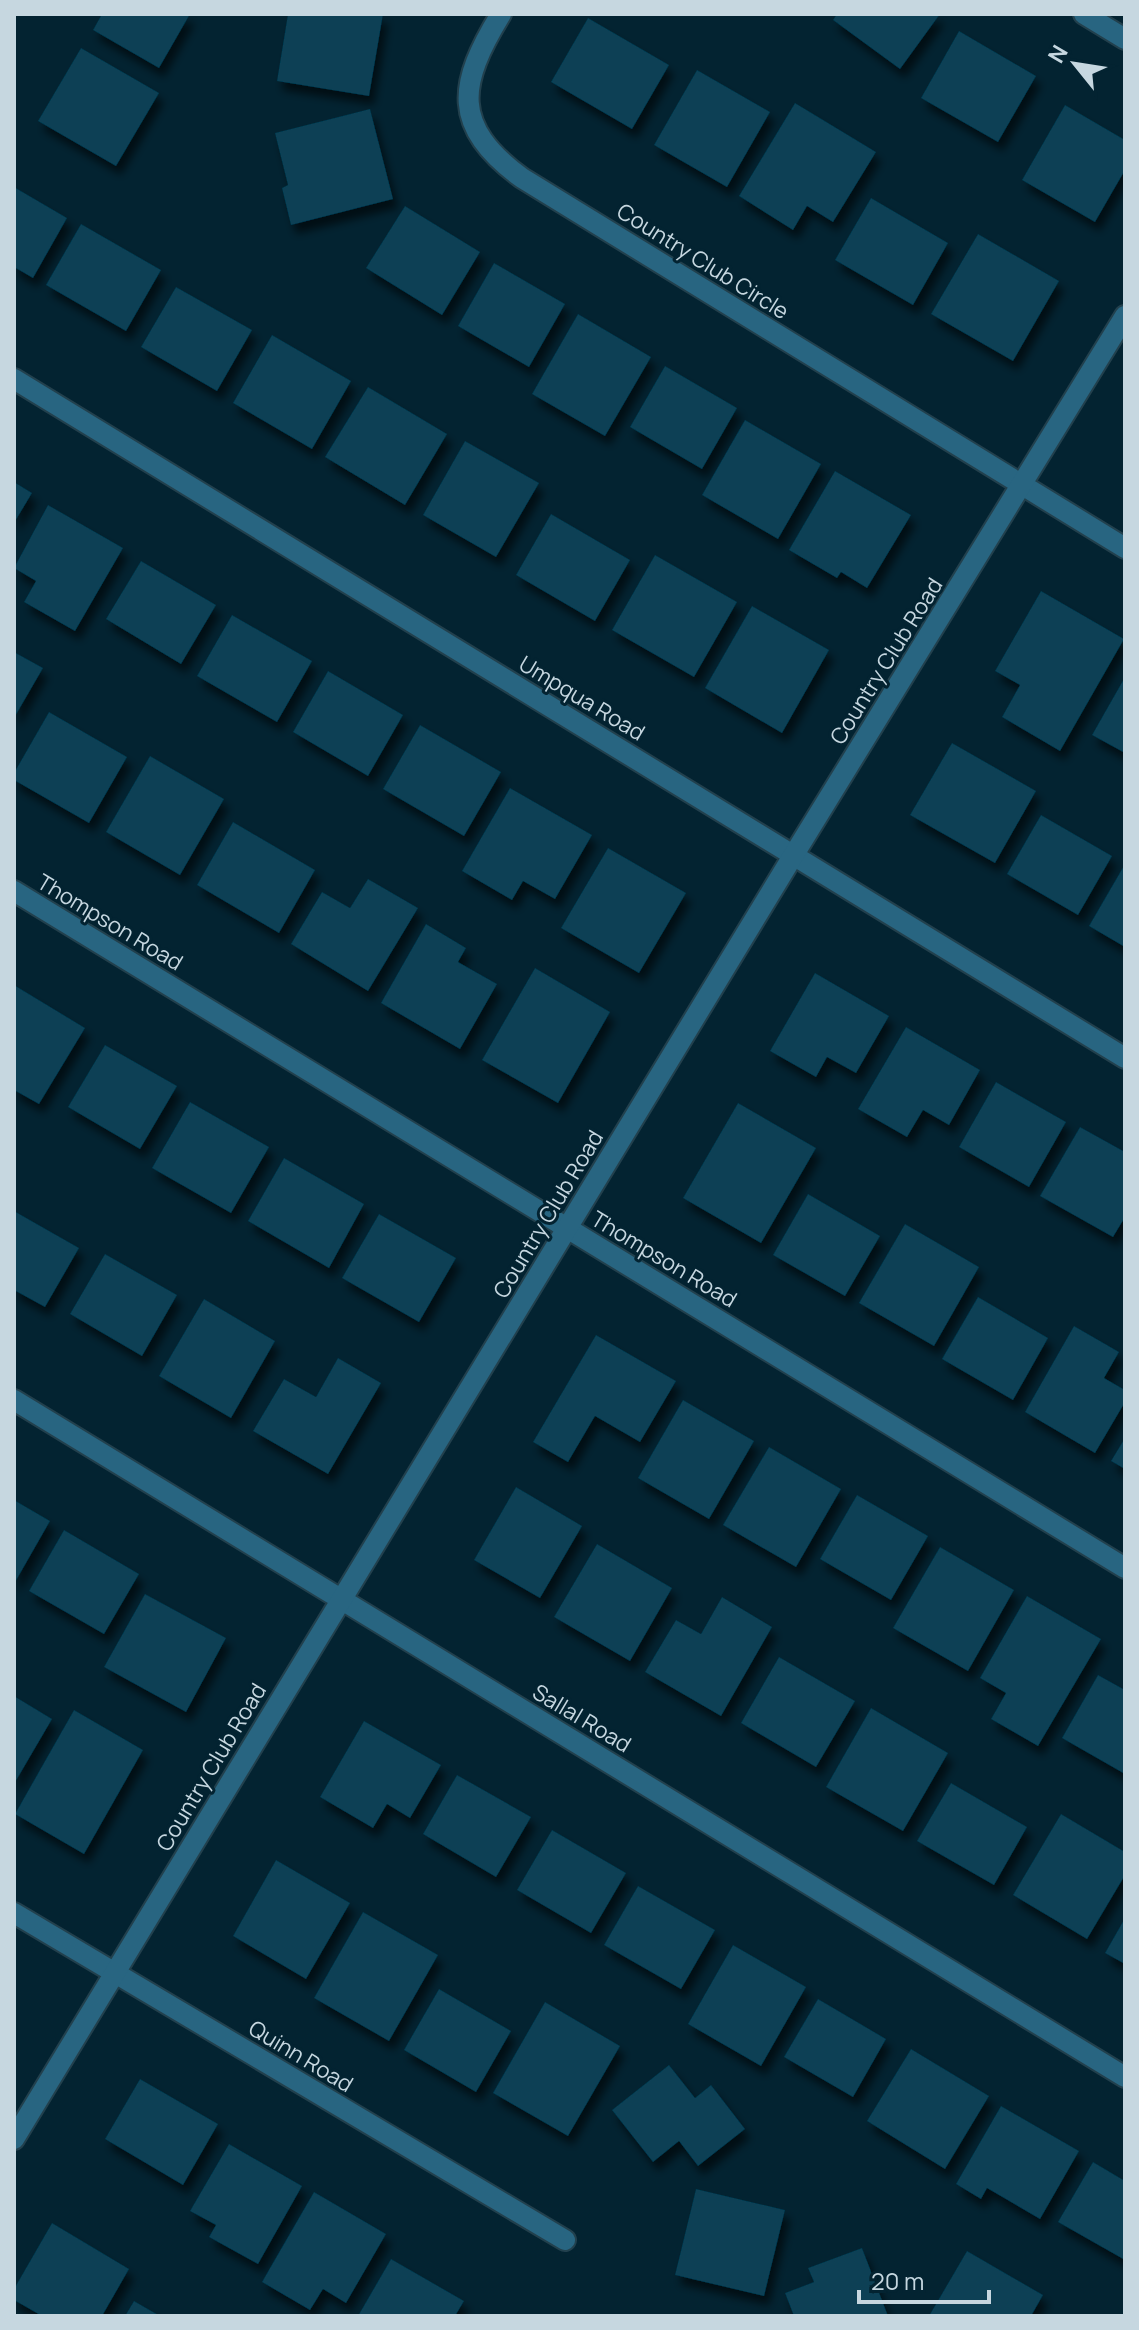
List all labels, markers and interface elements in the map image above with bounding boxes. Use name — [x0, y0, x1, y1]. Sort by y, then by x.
north arrow — [1035, 24, 1115, 104]
text: N — [1041, 40, 1075, 68]
street label: Country Club Circle — [611, 196, 795, 326]
street label: Country Club Road — [823, 572, 949, 750]
street label: Umpqua Road — [513, 649, 651, 747]
street label: Thompson Road — [32, 867, 188, 977]
street label: Country Club Road — [486, 1124, 610, 1304]
street label: Thompson Road — [586, 1204, 742, 1314]
street label: Country Club Road — [149, 1677, 273, 1857]
street label: Sallal Road — [527, 1677, 637, 1759]
street label: Quinn Road — [243, 2013, 359, 2099]
scale bar — [859, 2254, 989, 2304]
text: 20 m — [871, 2264, 924, 2297]

